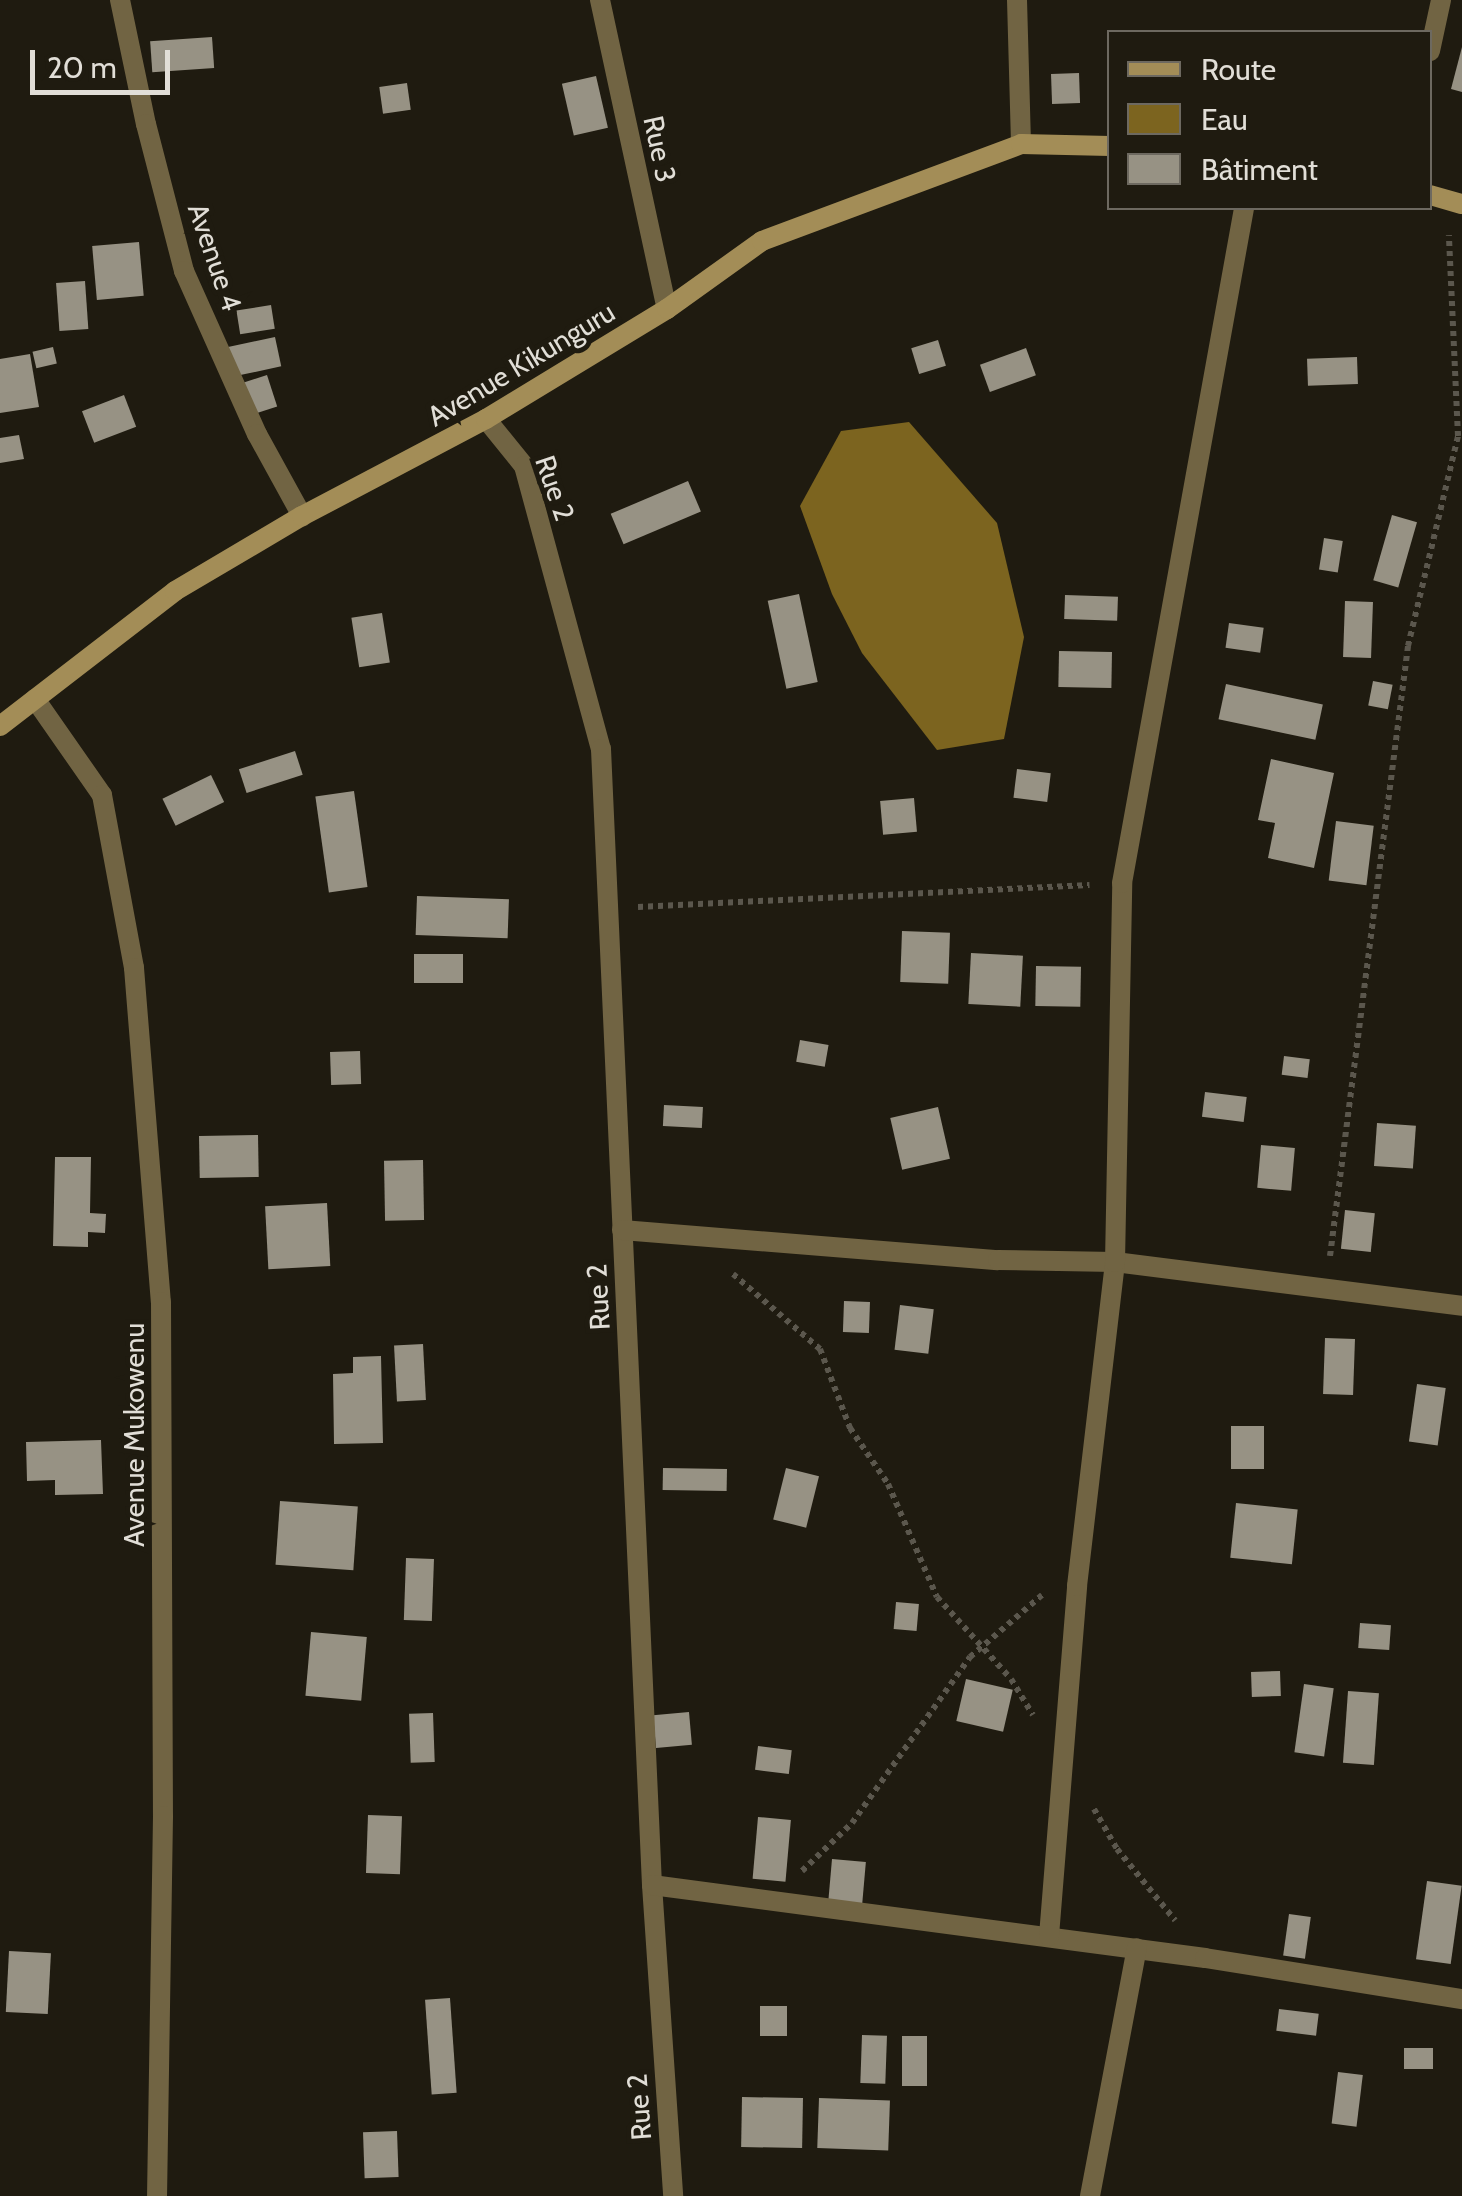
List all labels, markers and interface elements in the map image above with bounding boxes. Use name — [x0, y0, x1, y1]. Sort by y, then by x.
scale bar — [35, 30, 175, 92]
legend — [1107, 30, 1432, 210]
text: 20 m — [47, 49, 117, 86]
text: Route — [1201, 51, 1276, 88]
text: Eau — [1201, 101, 1248, 138]
street label: Rue 3 — [637, 113, 683, 185]
text: Bâtiment — [1201, 151, 1318, 188]
street label: Avenue 4 — [181, 199, 249, 315]
street label: Avenue Kikunguru — [421, 295, 621, 433]
street label: Rue 2 — [528, 451, 582, 525]
street label: Rue 2 — [579, 1263, 617, 1331]
street label: Avenue Mukowenu — [117, 1323, 151, 1547]
street label: Rue 2 — [620, 2073, 658, 2141]

